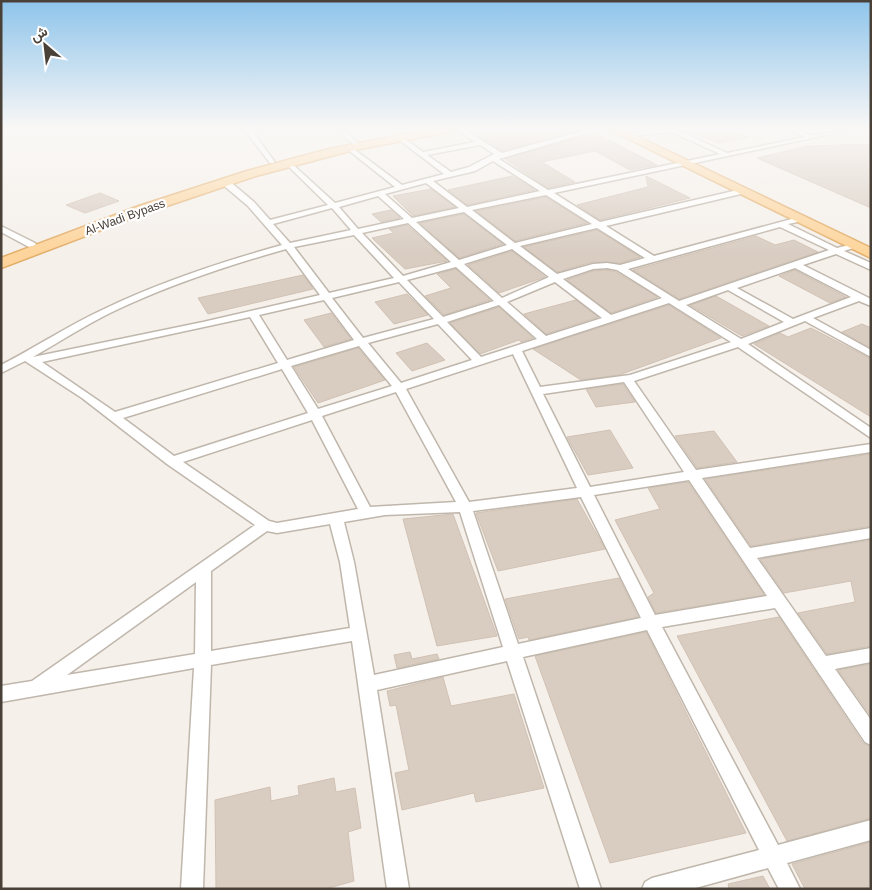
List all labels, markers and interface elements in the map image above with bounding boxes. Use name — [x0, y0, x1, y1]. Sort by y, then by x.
north arrow — [20, 20, 70, 70]
text: ش — [28, 22, 51, 45]
street label: Al-Wadi Bypass — [83, 196, 167, 238]

